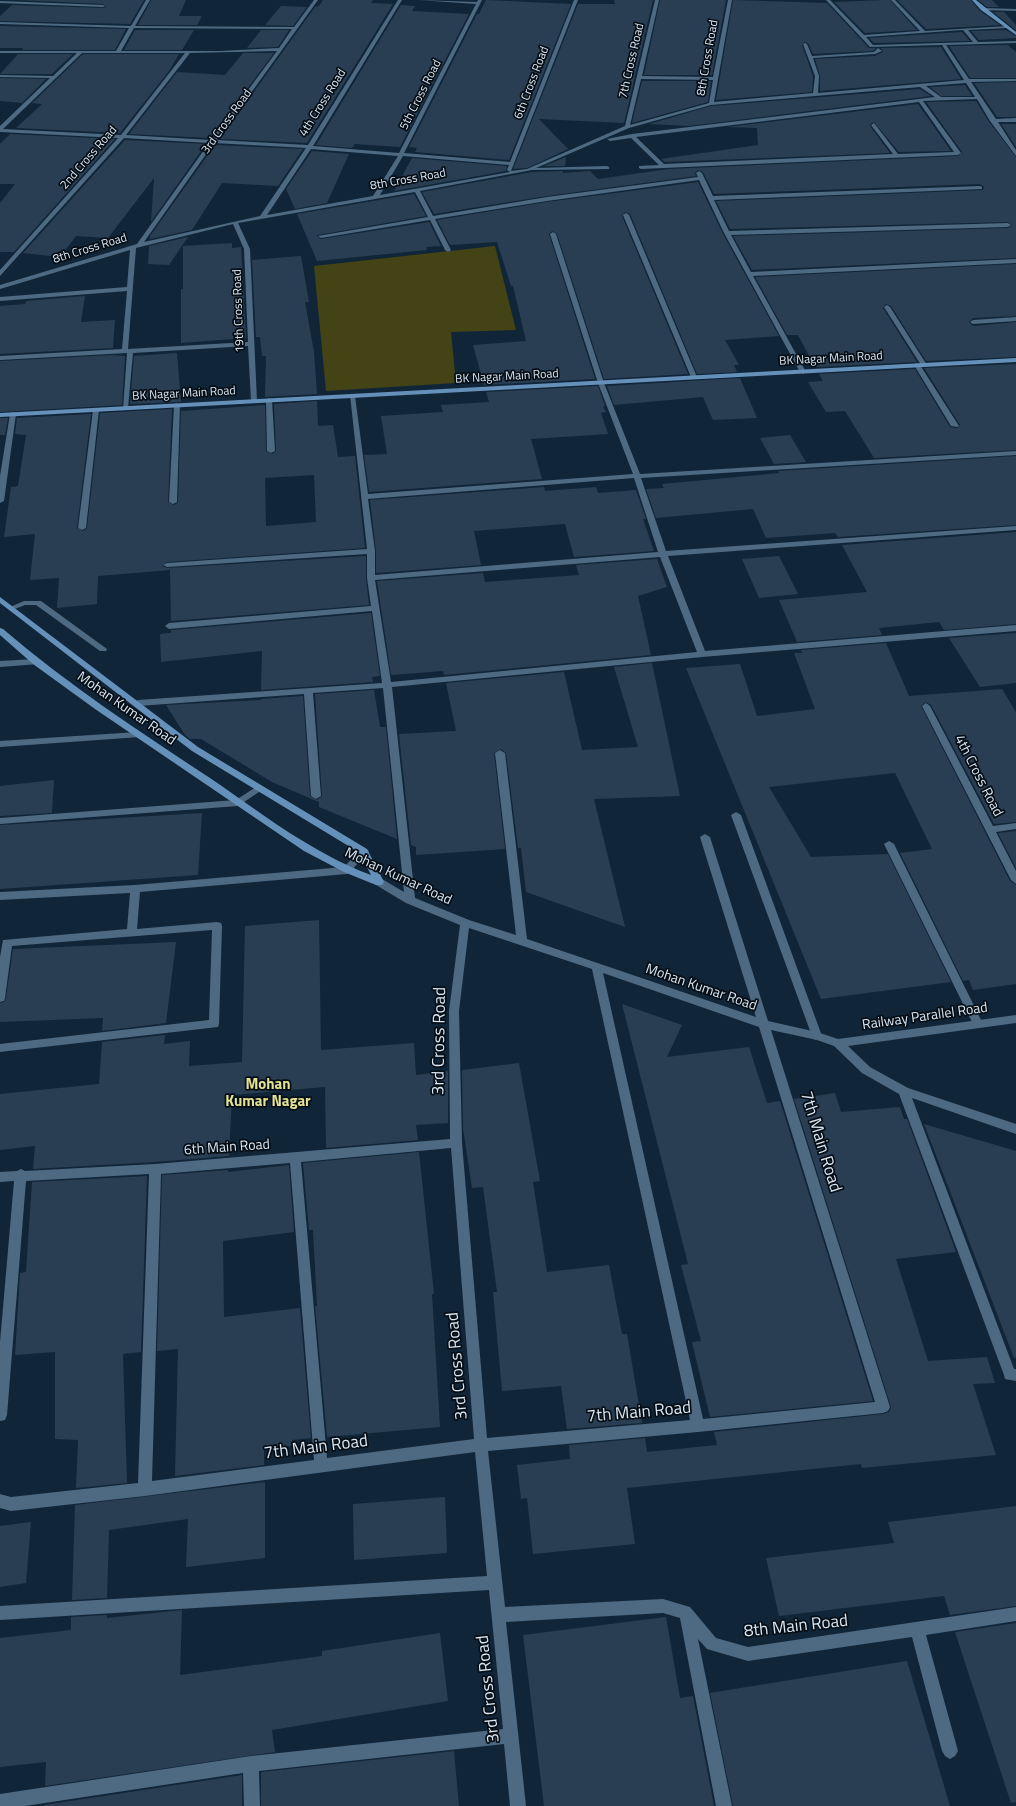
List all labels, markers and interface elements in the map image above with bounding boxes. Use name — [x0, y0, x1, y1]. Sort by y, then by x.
street label: 8th Cross Road — [694, 19, 722, 97]
street label: 7th Cross Road — [616, 22, 648, 100]
street label: 6th Cross Road — [512, 45, 552, 121]
street label: 5th Cross Road — [397, 58, 445, 132]
street label: 4th Cross Road — [297, 67, 349, 139]
street label: 3rd Cross Road — [199, 87, 255, 157]
street label: 2nd Cross Road — [58, 124, 120, 192]
street label: 8th Cross Road — [369, 166, 447, 194]
street label: 8th Cross Road — [51, 231, 129, 267]
street label: 19th Cross Road — [230, 269, 248, 353]
street label: BK Nagar Main Road — [779, 349, 883, 369]
street label: BK Nagar Main Road — [455, 367, 559, 387]
street label: BK Nagar Main Road — [132, 384, 236, 404]
street label: Mohan Kumar Road — [74, 669, 178, 749]
street label: 4th Cross Road — [950, 732, 1006, 820]
street label: Mohan Kumar Road — [342, 845, 454, 909]
street label: Mohan Kumar Road — [643, 961, 759, 1015]
street label: 3rd Cross Road — [429, 987, 451, 1095]
street label: Railway Parallel Road — [861, 1000, 989, 1034]
district label: Mohan Kumar Nagar — [225, 1076, 311, 1111]
street label: 7th Main Road — [795, 1089, 845, 1195]
street label: 6th Main Road — [183, 1137, 271, 1159]
street label: 3rd Cross Road — [443, 1311, 473, 1421]
street label: 7th Main Road — [586, 1398, 692, 1428]
street label: 7th Main Road — [263, 1432, 369, 1464]
street label: 8th Main Road — [743, 1611, 849, 1643]
street label: 3rd Cross Road — [473, 1634, 505, 1744]

